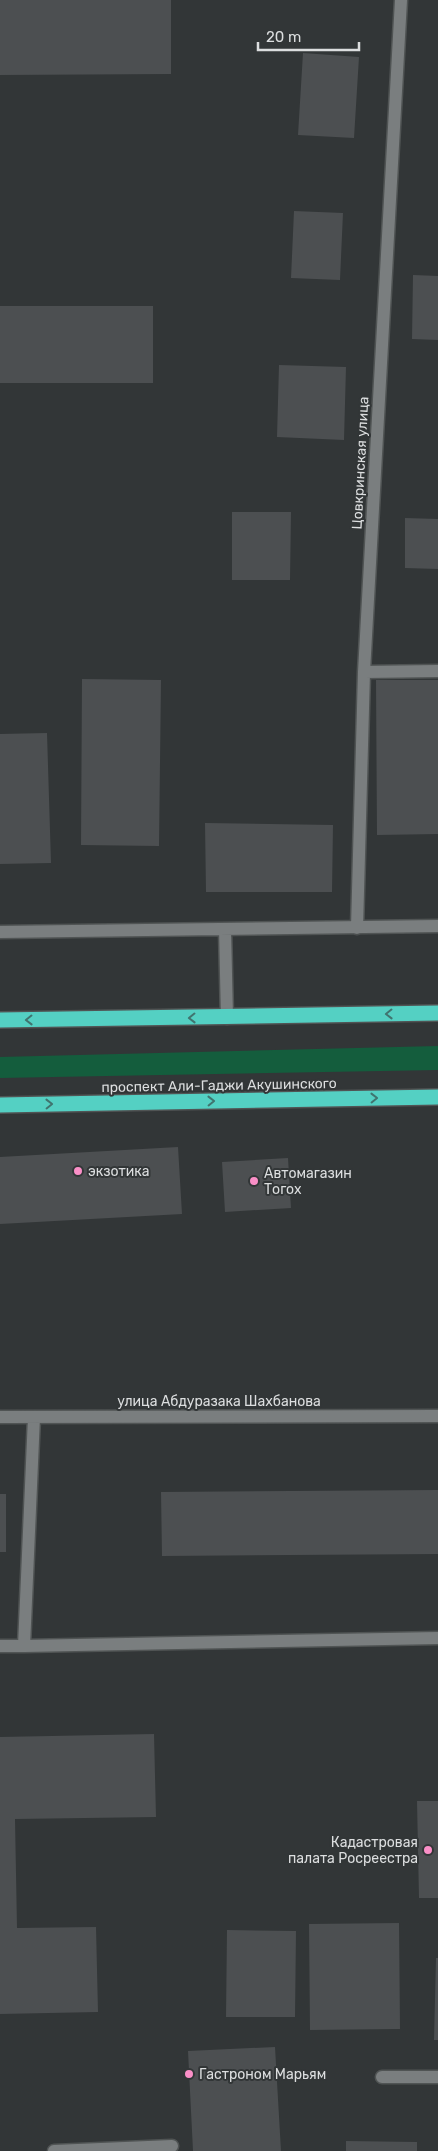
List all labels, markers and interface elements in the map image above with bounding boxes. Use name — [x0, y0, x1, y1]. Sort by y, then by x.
scale bar — [258, 20, 359, 52]
text: 20 m — [266, 28, 301, 46]
street label: Цовкринская улица — [349, 396, 372, 530]
one-way arrow — [385, 1009, 393, 1019]
one-way arrow — [188, 1013, 196, 1023]
one-way arrow — [25, 1015, 33, 1025]
street label: проспект Али-Гаджи Акушинского — [101, 1075, 337, 1096]
one-way arrow — [370, 1093, 378, 1104]
one-way arrow — [208, 1096, 215, 1106]
one-way arrow — [45, 1099, 53, 1109]
place label: экзотика — [88, 1163, 149, 1180]
marker: экзотика — [72, 1165, 84, 1177]
place label: Автомагазин Тогох — [264, 1165, 352, 1198]
marker: Автомагазин Тогох — [248, 1175, 260, 1187]
street label: улица Абдуразака Шахбанова — [117, 1393, 321, 1410]
place label: Кадастровая палата Росреестра — [288, 1834, 418, 1867]
marker: Кадастровая палата Росреестра — [422, 1844, 434, 1856]
place label: Гастроном Марьям — [199, 2066, 326, 2083]
marker: Гастроном Марьям — [183, 2068, 195, 2080]

